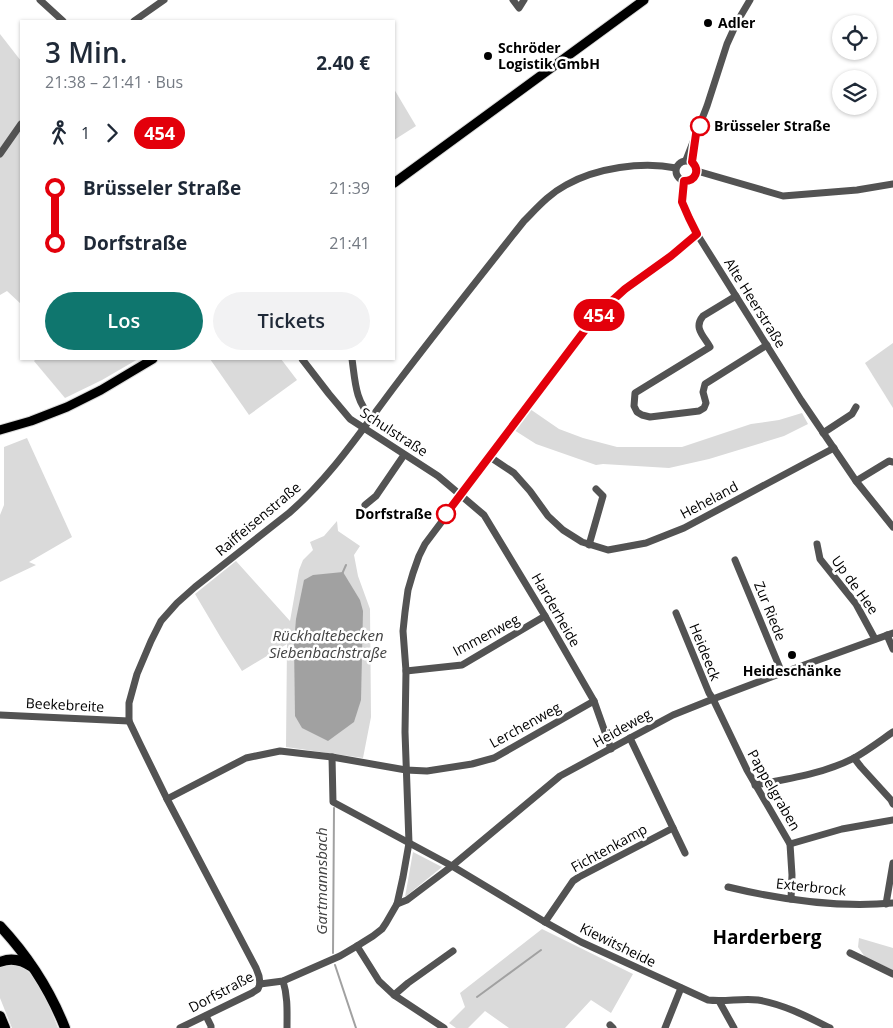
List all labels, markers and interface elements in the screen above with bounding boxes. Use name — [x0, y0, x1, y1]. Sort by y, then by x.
place label: Adler — [718, 13, 756, 32]
map controls — [832, 15, 877, 115]
button: locate — [832, 15, 877, 60]
marker: Adler — [702, 17, 714, 29]
text: 3 Min. — [45, 33, 127, 71]
place label: Schröder Logistik GmbH — [498, 38, 600, 73]
text: 2.40 € — [316, 50, 370, 76]
marker: Schröder Logistik GmbH — [482, 50, 494, 62]
button: layers — [832, 70, 877, 115]
text: 21:38 – 21:41 · Bus — [45, 71, 183, 93]
marker: Brüsseler Straße — [690, 116, 710, 136]
place label: Brüsseler Straße — [714, 116, 831, 135]
icon: walk — [45, 119, 73, 147]
icon: forward — [98, 119, 126, 147]
text: 454 — [144, 121, 175, 145]
text: 1 — [81, 122, 90, 144]
text: Brüsseler Straße — [83, 175, 241, 201]
text: 21:39 — [329, 177, 370, 199]
text: Dorfstraße — [83, 230, 187, 256]
text: 21:41 — [329, 232, 370, 254]
street label: Alte Heerstraße — [720, 254, 791, 351]
button: Los — [45, 292, 203, 350]
button: Tickets — [213, 292, 370, 350]
line badge: 454 — [570, 299, 628, 331]
text: 454 — [584, 303, 614, 327]
street label: Schulstraße — [357, 403, 432, 461]
street label: Heheland — [676, 476, 741, 523]
street label: Raiffeisenstraße — [211, 477, 304, 560]
place label: Dorfstraße — [355, 504, 432, 523]
marker: Dorfstraße — [436, 504, 456, 524]
street label: Up de Hee — [828, 551, 883, 618]
street label: Harderheide — [528, 569, 585, 650]
street label: Zur Riede — [750, 578, 791, 643]
street label: Immenweg — [449, 609, 523, 660]
street label: Heideeck — [685, 620, 726, 684]
water label: Rückhaltebecken Siebenbachstraße — [269, 625, 388, 662]
marker: Heideschänke — [786, 649, 798, 661]
place label: Heideschänke — [743, 661, 841, 680]
street label: Beekebreite — [25, 693, 105, 716]
street label: Lerchenweg — [486, 697, 564, 752]
street label: Heideweg — [589, 703, 655, 751]
street label: Pappelgraben — [743, 746, 805, 834]
street label: Fichtenkamp — [567, 819, 650, 876]
water label: Gartmannsbach — [311, 827, 331, 935]
street label: Exterbrock — [775, 873, 848, 900]
street label: Kiewitsheide — [577, 918, 660, 971]
district label: Harderberg — [712, 924, 822, 950]
street label: Dorfstraße — [185, 967, 257, 1017]

